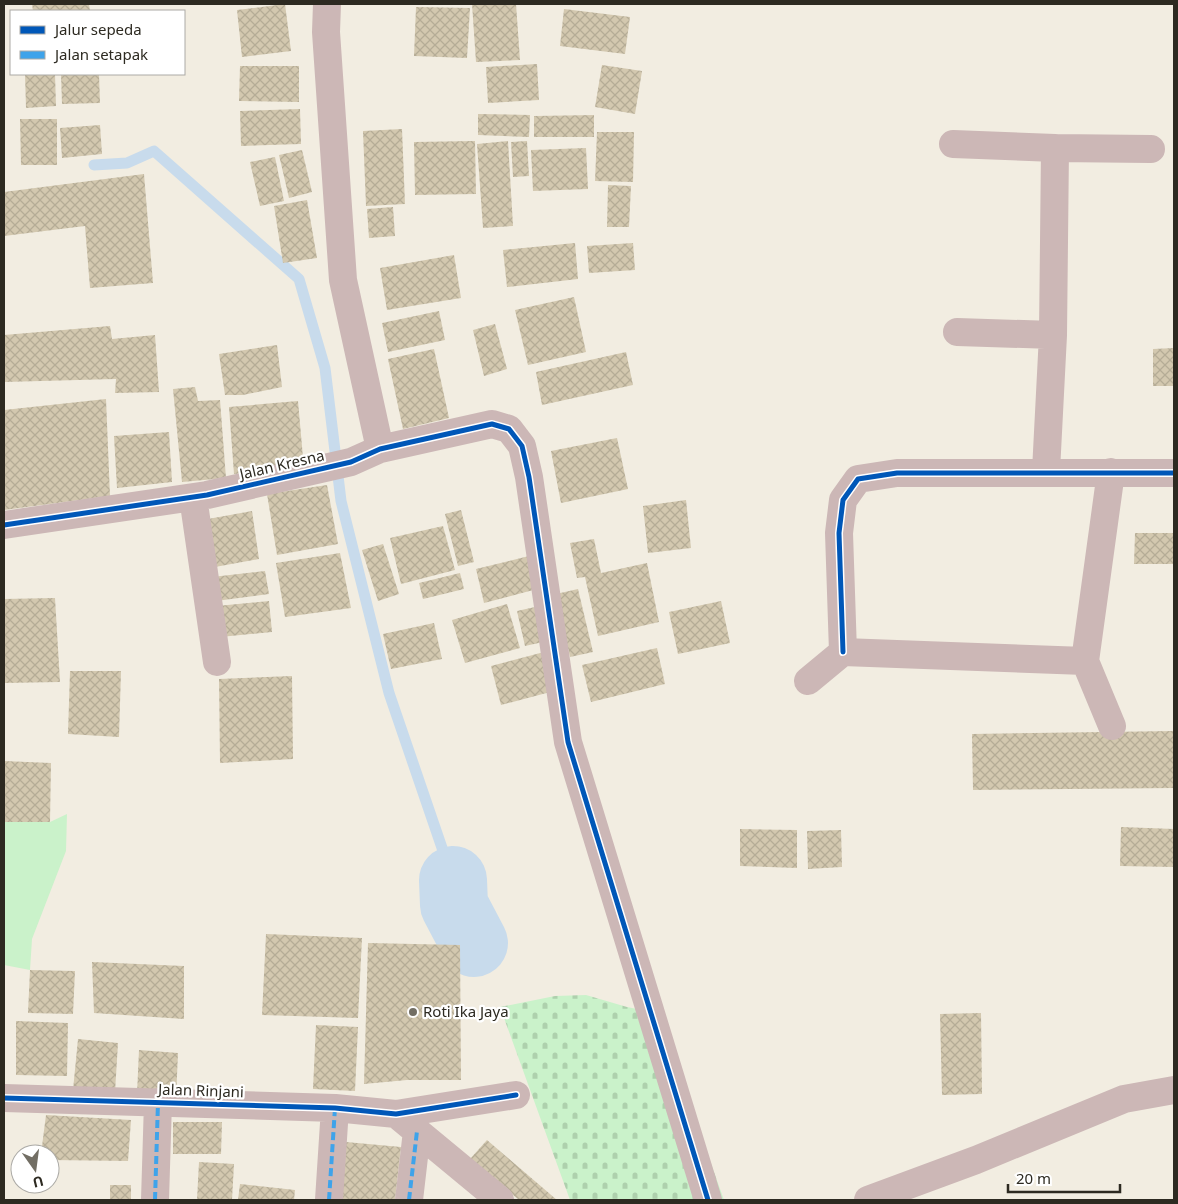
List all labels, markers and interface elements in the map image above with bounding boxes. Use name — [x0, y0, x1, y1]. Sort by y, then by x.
legend — [10, 10, 185, 75]
text: Jalur sepeda — [53, 19, 142, 39]
text: Jalan setapak — [53, 44, 148, 64]
street label: Jalan Kresna — [235, 445, 326, 484]
place label: Roti Ika Jaya — [423, 1001, 509, 1021]
marker: Roti Ika Jaya — [407, 1006, 419, 1018]
street label: Jalan Rinjani — [156, 1078, 244, 1101]
north arrow — [10, 1144, 60, 1194]
scale bar — [1008, 1162, 1120, 1194]
text: 20 m — [1016, 1168, 1051, 1188]
text: U — [31, 1172, 46, 1193]

